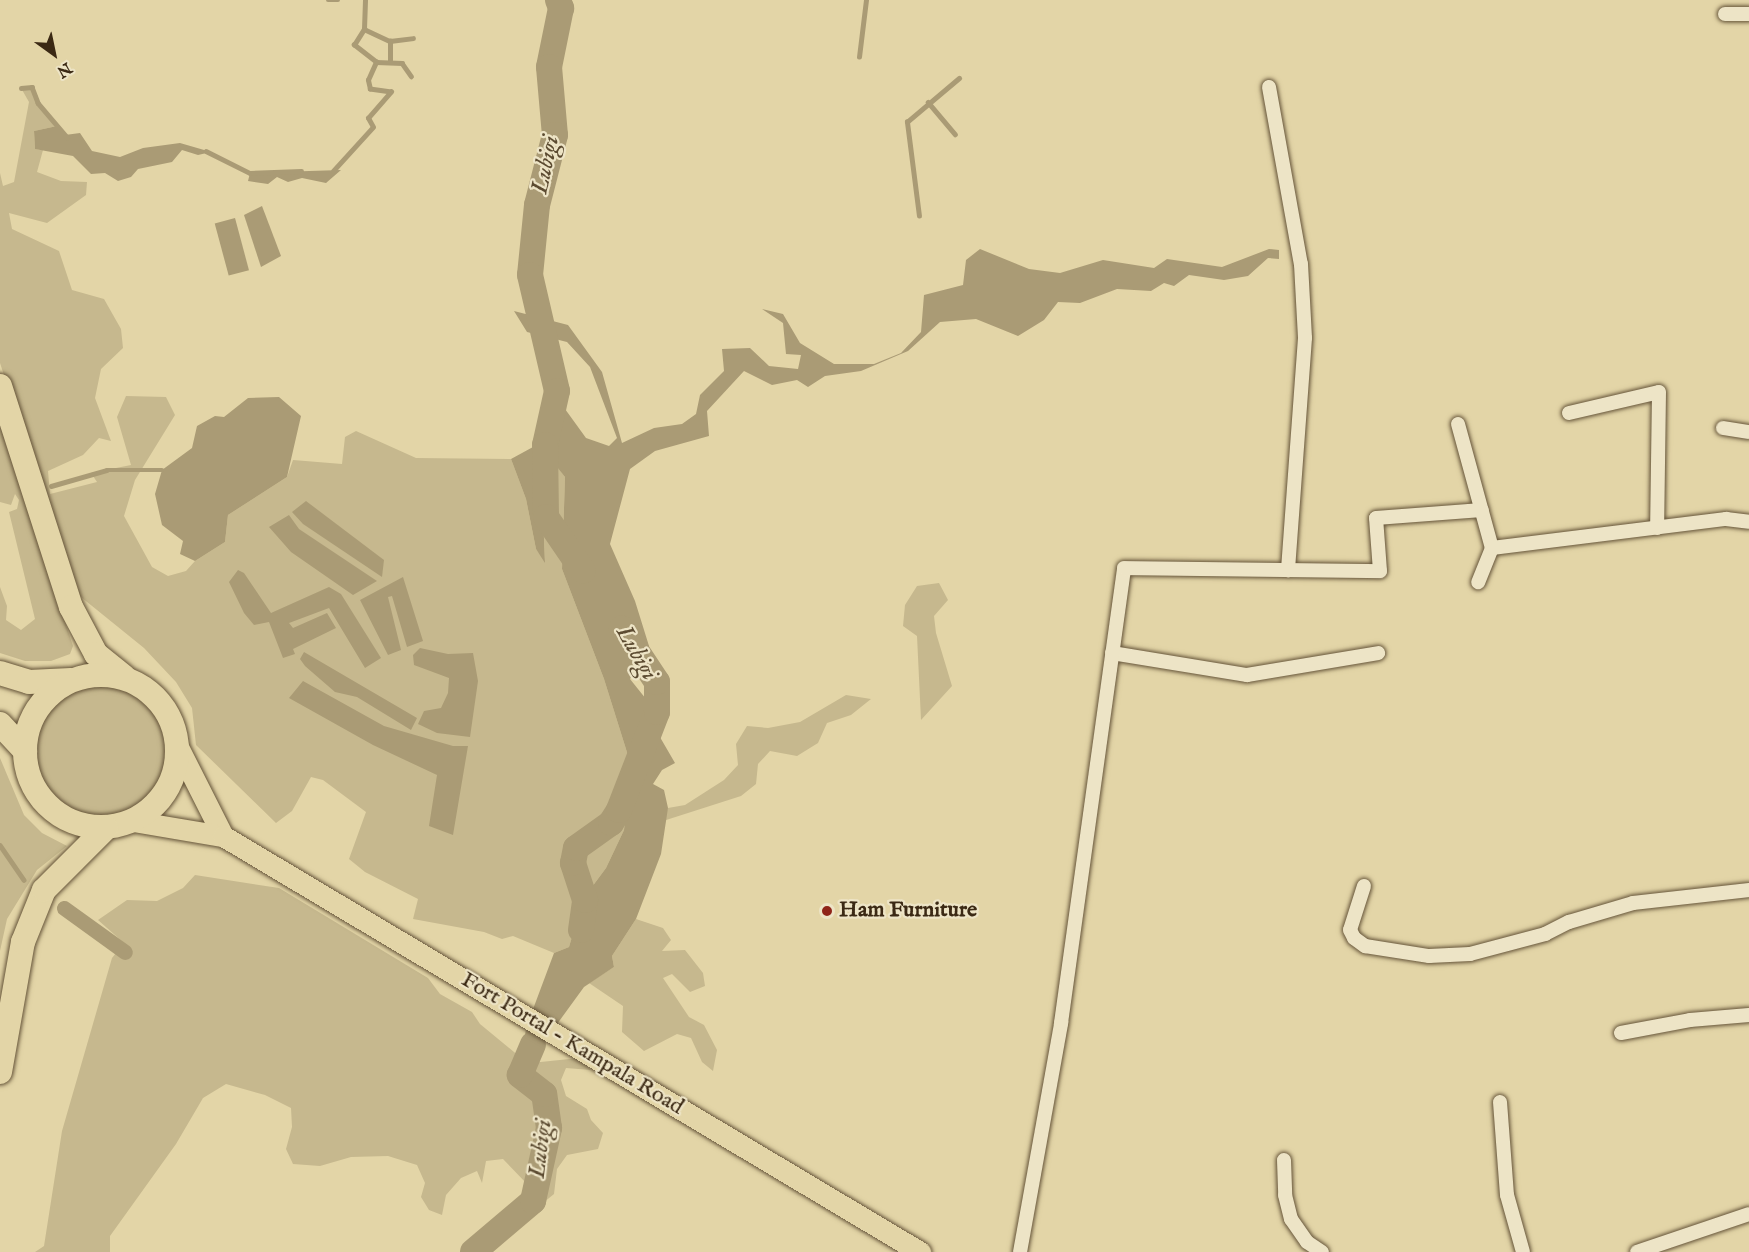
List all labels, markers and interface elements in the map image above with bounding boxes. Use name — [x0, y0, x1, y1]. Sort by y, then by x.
north arrow — [24, 24, 84, 84]
text: N — [53, 57, 75, 81]
water label: Lubigi — [526, 133, 566, 197]
water label: Lubigi — [609, 620, 663, 686]
place label: Ham Furniture — [839, 898, 977, 924]
marker: Ham Furniture — [820, 904, 834, 918]
street label: Fort Portal - Kampala Road — [456, 967, 688, 1121]
water label: Lubigi — [523, 1118, 559, 1180]

